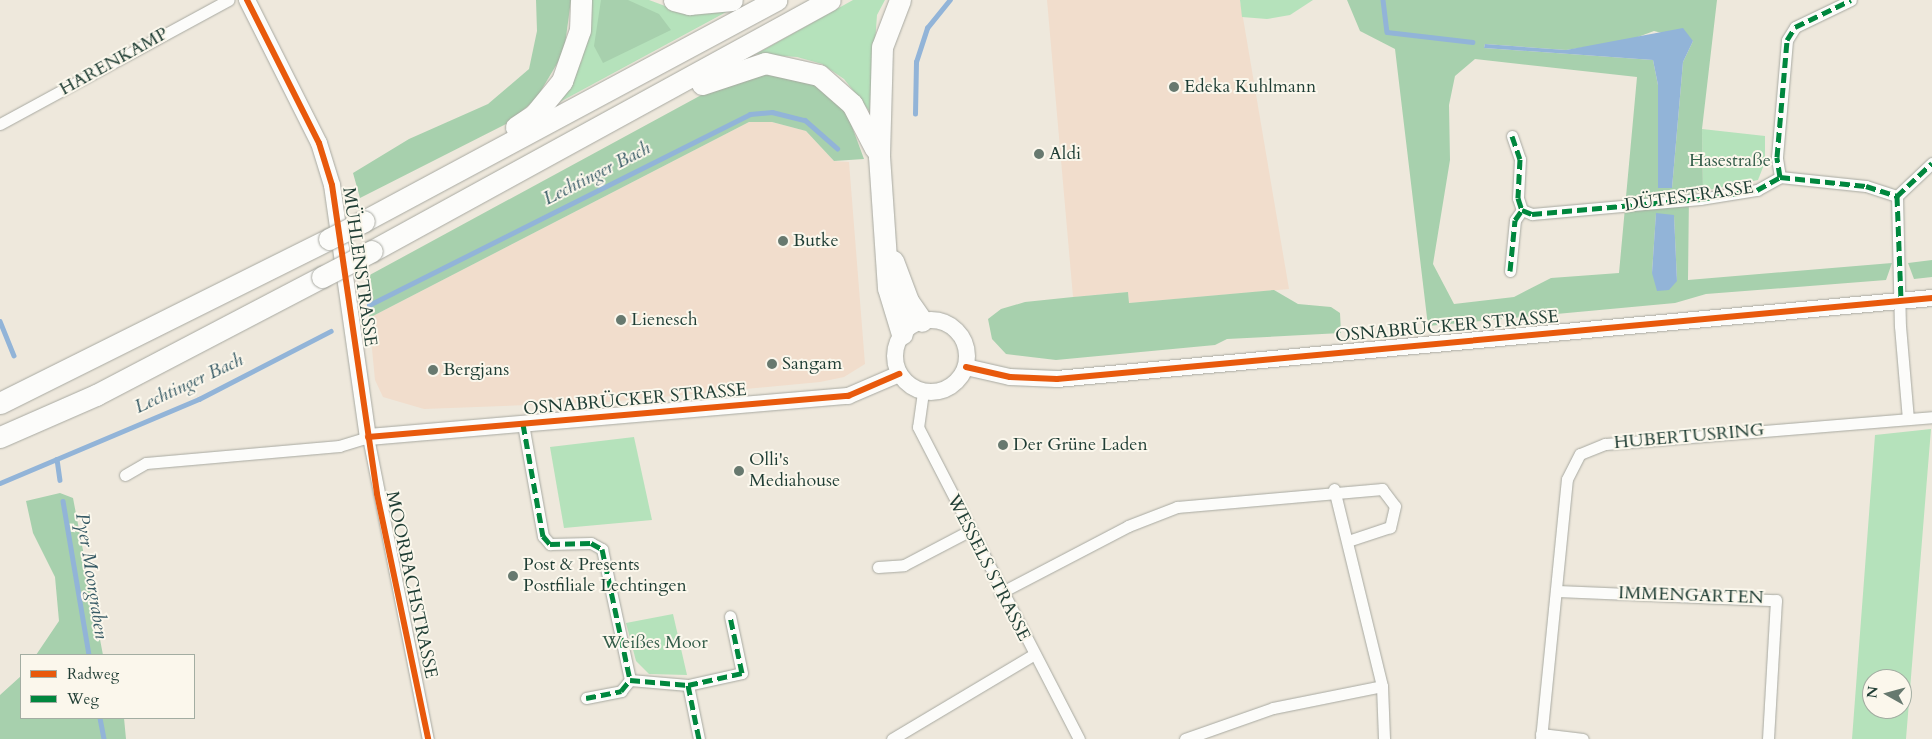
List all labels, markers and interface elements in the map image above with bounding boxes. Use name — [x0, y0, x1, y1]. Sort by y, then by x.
street label: HARENKAMP — [56, 23, 172, 101]
place label: Edeka Kuhlmann — [1184, 76, 1316, 98]
marker: Edeka Kuhlmann — [1168, 81, 1180, 93]
water label: Lechtinger Bach — [540, 137, 654, 211]
place label: Aldi — [1049, 143, 1081, 165]
marker: Aldi — [1033, 148, 1045, 160]
park label: Hasestraße — [1689, 150, 1771, 172]
street label: DÜTESTRASSE — [1623, 177, 1755, 217]
street label: MÜHLENSTRASSE — [337, 186, 381, 348]
place label: Butke — [793, 230, 839, 252]
marker: Butke — [777, 235, 789, 247]
street label: OSNABRÜCKER STRASSE — [1334, 306, 1560, 348]
place label: Lienesch — [631, 309, 698, 331]
marker: Lienesch — [615, 314, 627, 326]
water label: Lechtinger Bach — [131, 349, 247, 419]
place label: Sangam — [782, 353, 842, 375]
marker: Sangam — [766, 358, 778, 370]
place label: Bergjans — [443, 359, 509, 381]
marker: Bergjans — [427, 364, 439, 376]
street label: OSNABRÜCKER STRASSE — [522, 379, 748, 421]
street label: HUBERTUSRING — [1613, 420, 1765, 454]
place label: Der Grüne Laden — [1013, 434, 1148, 456]
marker: Der Grüne Laden — [997, 439, 1009, 451]
place label: Olli's Mediahouse — [749, 450, 840, 492]
marker: Olli's Mediahouse — [733, 465, 745, 477]
street label: MOORBACHSTRASSE — [381, 489, 441, 681]
street label: WESSELS STRASSE — [942, 491, 1034, 645]
water label: Pyer Moorgraben — [70, 511, 112, 641]
place label: Post & Presents Postfiliale Lechtingen — [523, 555, 687, 598]
marker: Post & Presents Postfiliale Lechtingen — [507, 570, 519, 582]
street label: IMMENGARTEN — [1618, 583, 1764, 609]
park label: Weißes Moor — [602, 632, 708, 654]
legend — [20, 654, 195, 719]
text: Radweg — [67, 664, 119, 684]
north arrow — [1862, 669, 1912, 719]
text: N — [1862, 685, 1883, 699]
text: Weg — [67, 689, 99, 709]

